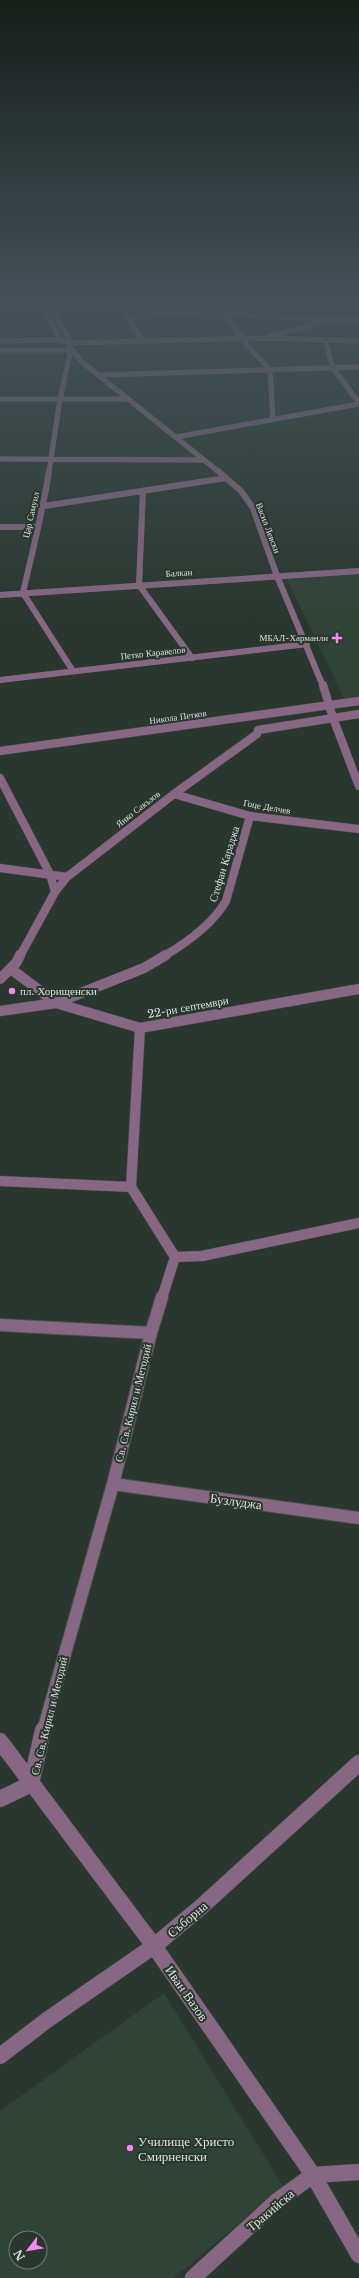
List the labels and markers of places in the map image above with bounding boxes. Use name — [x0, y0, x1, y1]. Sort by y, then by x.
place label: МБАЛ-Харманли — [260, 632, 328, 643]
marker: МБАЛ-Харманли — [331, 632, 343, 644]
place label: пл. Хорищенски — [20, 984, 97, 998]
marker: пл. Хорищенски — [7, 986, 17, 996]
place label: Училище Христо Смирненски — [138, 2133, 234, 2165]
marker: Училище Христо Смирненски — [125, 2143, 135, 2153]

